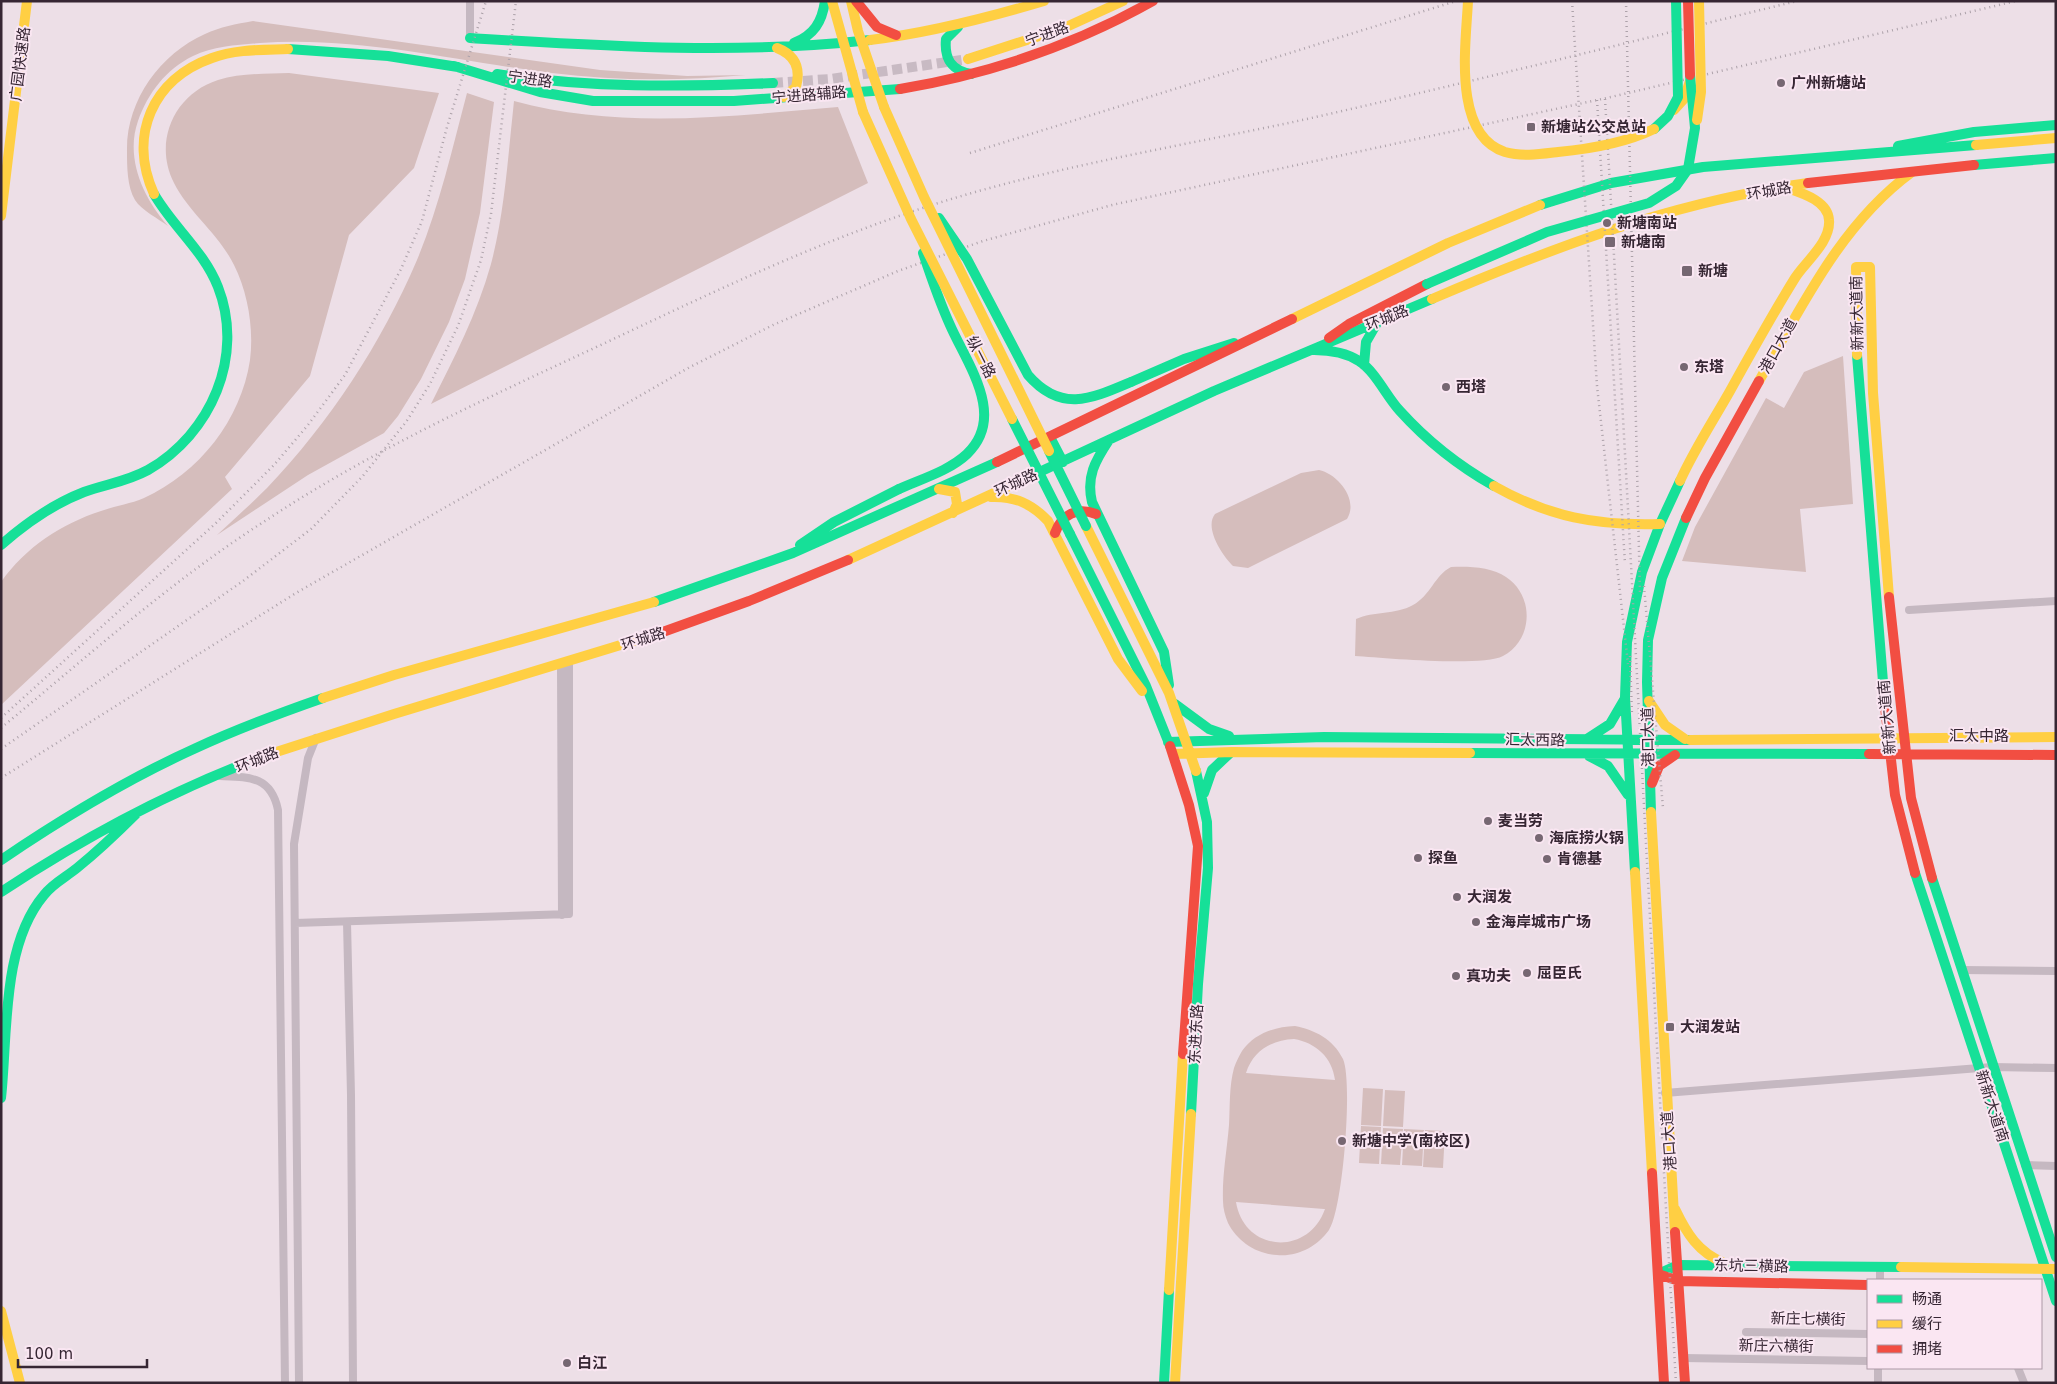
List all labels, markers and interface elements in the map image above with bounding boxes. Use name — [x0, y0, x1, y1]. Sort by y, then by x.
street label: 宁进路 — [1023, 18, 1071, 50]
street label: 广园快速路 — [6, 26, 34, 102]
street label: 宁进路 — [506, 67, 554, 91]
place label: 广州新塘站 — [1791, 74, 1866, 92]
marker: 广州新塘站 — [1775, 77, 1787, 89]
street label: 宁进路辅路 — [771, 83, 847, 107]
place label: 新塘站公交总站 — [1541, 118, 1646, 136]
marker: 新塘站公交总站 — [1525, 121, 1537, 133]
street label: 环城路 — [1745, 178, 1793, 204]
place label: 新塘南站 — [1617, 214, 1677, 232]
marker: 新塘南站 — [1601, 217, 1613, 229]
place label: 新塘南 — [1621, 233, 1666, 251]
marker: 新塘南 — [1603, 235, 1617, 249]
place label: 新塘 — [1698, 262, 1728, 280]
marker: 新塘 — [1680, 264, 1694, 278]
street label: 新新大道南 — [1847, 275, 1867, 351]
street label: 环城路 — [1363, 301, 1411, 335]
street label: 港口大道 — [1756, 315, 1800, 377]
street label: 纵一路 — [963, 333, 999, 381]
place label: 东塔 — [1694, 358, 1724, 376]
marker: 东塔 — [1678, 361, 1690, 373]
place label: 西塔 — [1456, 378, 1486, 396]
marker: 西塔 — [1440, 381, 1452, 393]
street label: 环城路 — [992, 465, 1040, 501]
street label: 环城路 — [619, 623, 667, 655]
street label: 新新大道南 — [1875, 679, 1899, 755]
street label: 港口大道 — [1638, 707, 1658, 767]
street label: 汇太中路 — [1949, 727, 2009, 745]
street label: 汇太西路 — [1505, 730, 1565, 750]
street label: 环城路 — [233, 743, 281, 777]
place label: 麦当劳 — [1498, 812, 1543, 830]
marker: 麦当劳 — [1482, 815, 1494, 827]
place label: 海底捞火锅 — [1549, 829, 1624, 847]
marker: 海底捞火锅 — [1533, 832, 1545, 844]
place label: 探鱼 — [1428, 849, 1458, 867]
place label: 肯德基 — [1557, 850, 1602, 868]
marker: 探鱼 — [1412, 852, 1424, 864]
marker: 肯德基 — [1541, 853, 1553, 865]
place label: 大润发 — [1467, 888, 1512, 906]
marker: 大润发 — [1451, 891, 1463, 903]
place label: 金海岸城市广场 — [1486, 913, 1591, 931]
marker: 金海岸城市广场 — [1470, 916, 1482, 928]
place label: 屈臣氏 — [1537, 964, 1582, 982]
place label: 真功夫 — [1466, 967, 1511, 985]
marker: 屈臣氏 — [1521, 967, 1533, 979]
marker: 真功夫 — [1450, 970, 1462, 982]
street label: 东进东路 — [1185, 1004, 1207, 1064]
place label: 大润发站 — [1680, 1018, 1740, 1036]
marker: 大润发站 — [1664, 1021, 1676, 1033]
street label: 新新大道南 — [1972, 1068, 2012, 1144]
street label: 港口大道 — [1658, 1110, 1680, 1172]
place label: 新塘中学(南校区) — [1352, 1132, 1471, 1150]
marker: 新塘中学(南校区) — [1336, 1135, 1348, 1147]
street label: 东坑三横路 — [1713, 1256, 1789, 1276]
legend — [1867, 1279, 2042, 1369]
text: 畅通 — [1912, 1290, 1942, 1308]
street label: 新庄七横街 — [1770, 1309, 1846, 1329]
text: 缓行 — [1912, 1315, 1942, 1333]
scale bar — [18, 1336, 146, 1368]
street label: 新庄六横街 — [1738, 1336, 1814, 1356]
text: 拥堵 — [1912, 1340, 1942, 1358]
text: 100 m — [25, 1345, 73, 1363]
place label: 白江 — [577, 1354, 607, 1372]
marker: 白江 — [561, 1357, 573, 1369]

